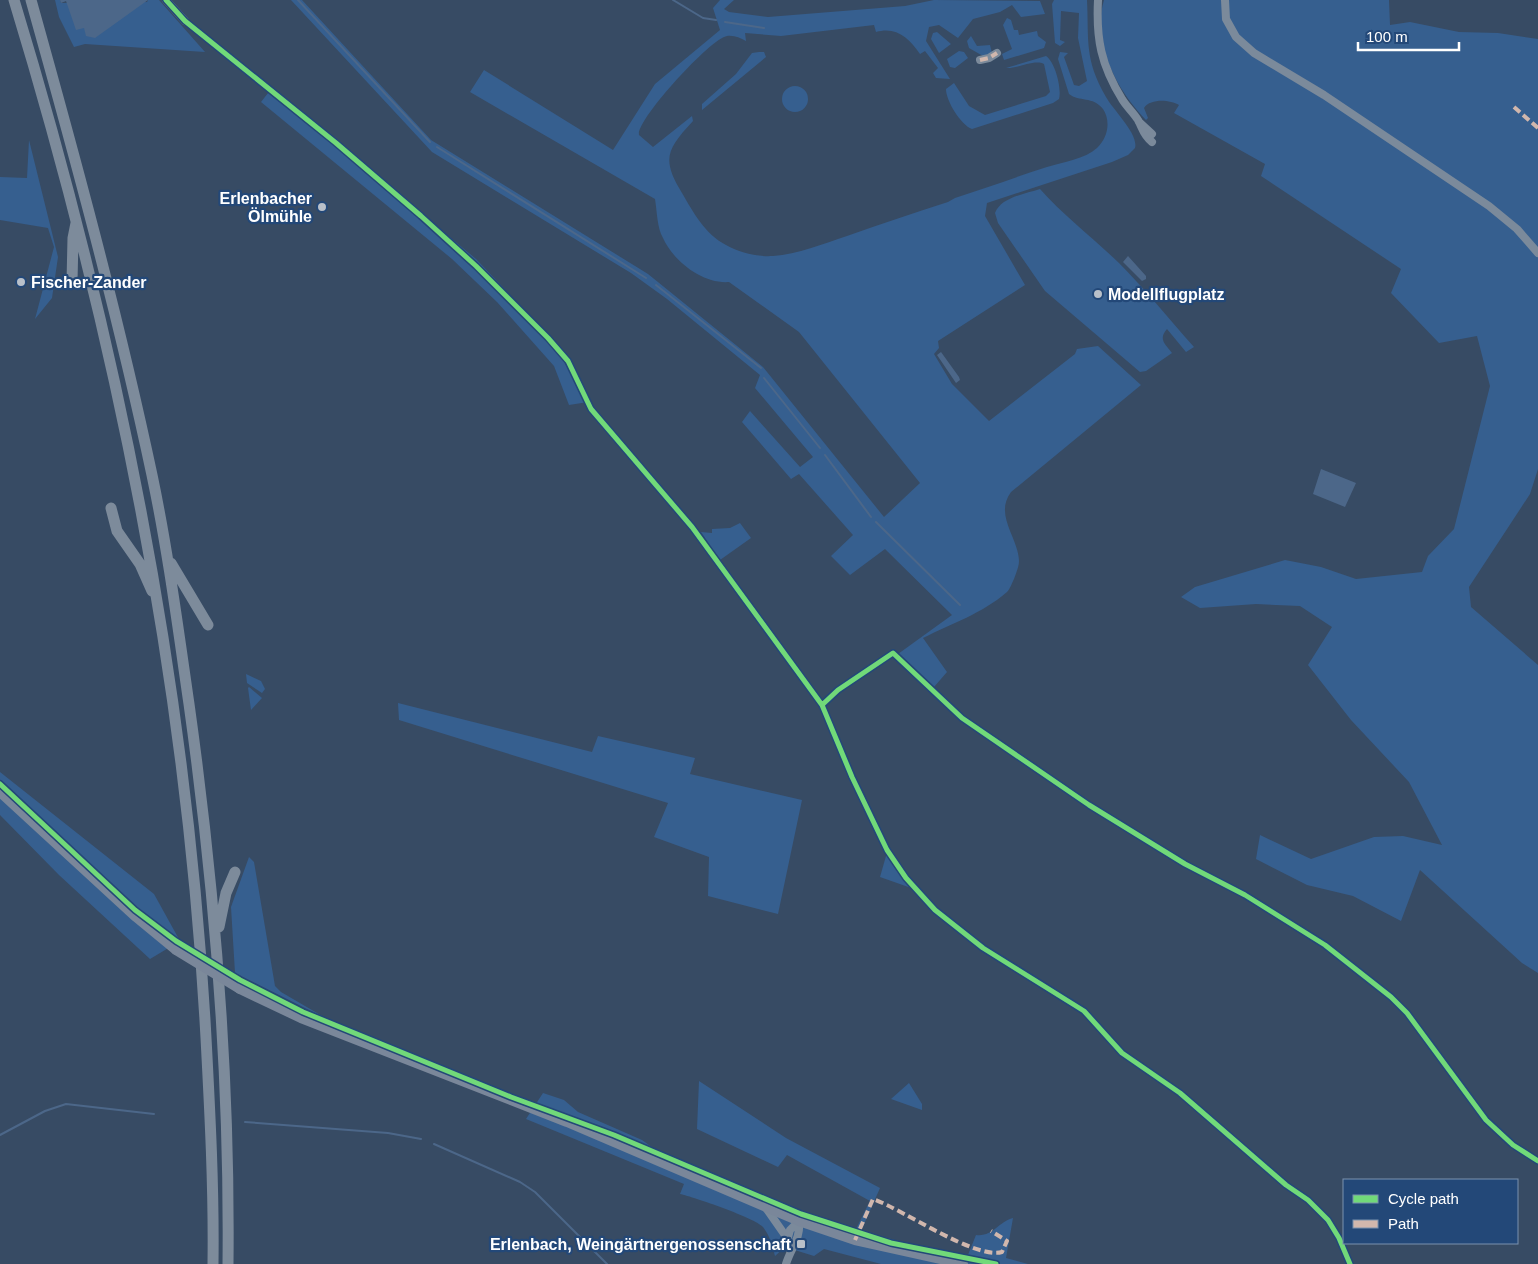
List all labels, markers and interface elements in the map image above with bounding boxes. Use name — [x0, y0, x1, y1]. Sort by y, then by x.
scale bar — [1358, 20, 1459, 52]
text: 100 m — [1366, 28, 1408, 45]
place label: Erlenbacher Ölmühle — [220, 190, 312, 225]
marker: Erlenbacher Ölmühle — [316, 201, 328, 213]
place label: Fischer-Zander — [31, 274, 147, 291]
marker: Fischer-Zander — [15, 276, 27, 288]
place label: Modellflugplatz — [1108, 286, 1224, 303]
marker: Modellflugplatz — [1092, 288, 1104, 300]
legend — [1343, 1179, 1518, 1244]
text: Cycle path — [1388, 1190, 1459, 1207]
text: Path — [1388, 1215, 1419, 1232]
place label: Erlenbach, Weingärtnergenossenschaft — [490, 1236, 792, 1253]
marker: Erlenbach, Weingärtnergenossenschaft — [795, 1238, 807, 1250]

